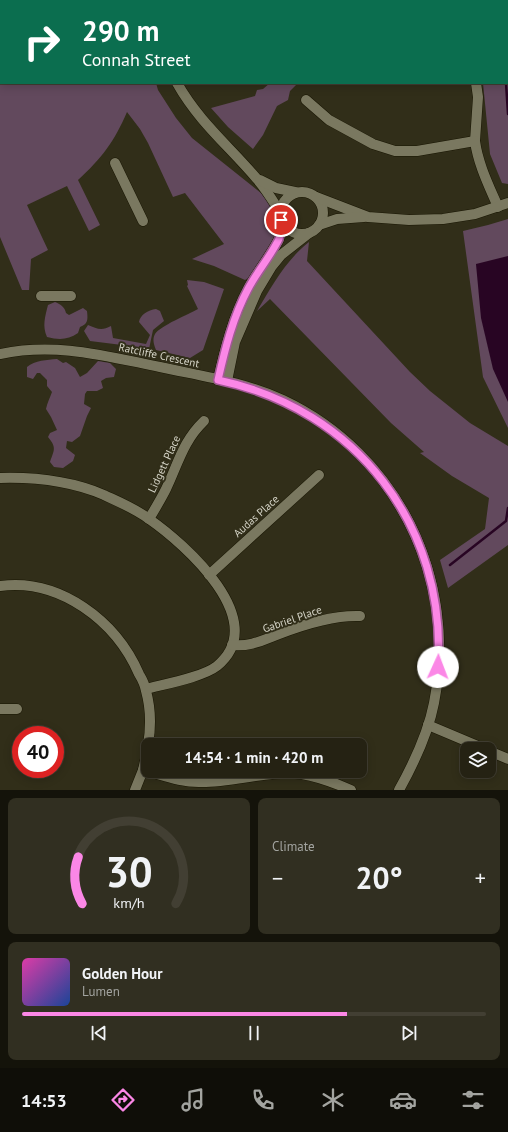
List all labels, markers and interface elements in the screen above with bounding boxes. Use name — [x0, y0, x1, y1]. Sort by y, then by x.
text: 290 m — [82, 12, 159, 49]
icon: right — [16, 16, 68, 68]
text: Connah Street — [82, 48, 191, 71]
pin — [264, 203, 298, 237]
icon: arrive — [270, 209, 292, 231]
street label: Ratcliffe Crescent — [117, 340, 201, 370]
street label: Lidgett Place — [145, 433, 184, 495]
street label: Audas Place — [230, 492, 282, 540]
street label: Gabriel Place — [261, 602, 324, 636]
position arrow — [417, 646, 459, 688]
speed limit sign: 40 — [12, 726, 64, 778]
map controls — [460, 742, 496, 778]
button: layers — [460, 742, 496, 778]
text: 14:54 · 1 min · 420 m — [185, 748, 323, 767]
text: Climate — [272, 838, 315, 855]
text: 30 — [105, 845, 153, 898]
text: 20° — [355, 858, 403, 897]
text: − — [272, 864, 283, 892]
text: + — [475, 864, 486, 892]
text: km/h — [113, 893, 145, 912]
text: Golden Hour — [82, 964, 162, 983]
text: Lumen — [82, 983, 120, 1000]
icon: previous — [88, 1022, 110, 1044]
icon: pause — [243, 1022, 265, 1044]
icon: next — [398, 1022, 420, 1044]
icon: directions — [109, 1086, 137, 1114]
icon: music — [179, 1086, 207, 1114]
icon: phone — [249, 1086, 277, 1114]
icon: climate — [319, 1086, 347, 1114]
icon: car — [389, 1086, 417, 1114]
icon: filters — [459, 1086, 487, 1114]
text: 14:53 — [21, 1089, 67, 1112]

